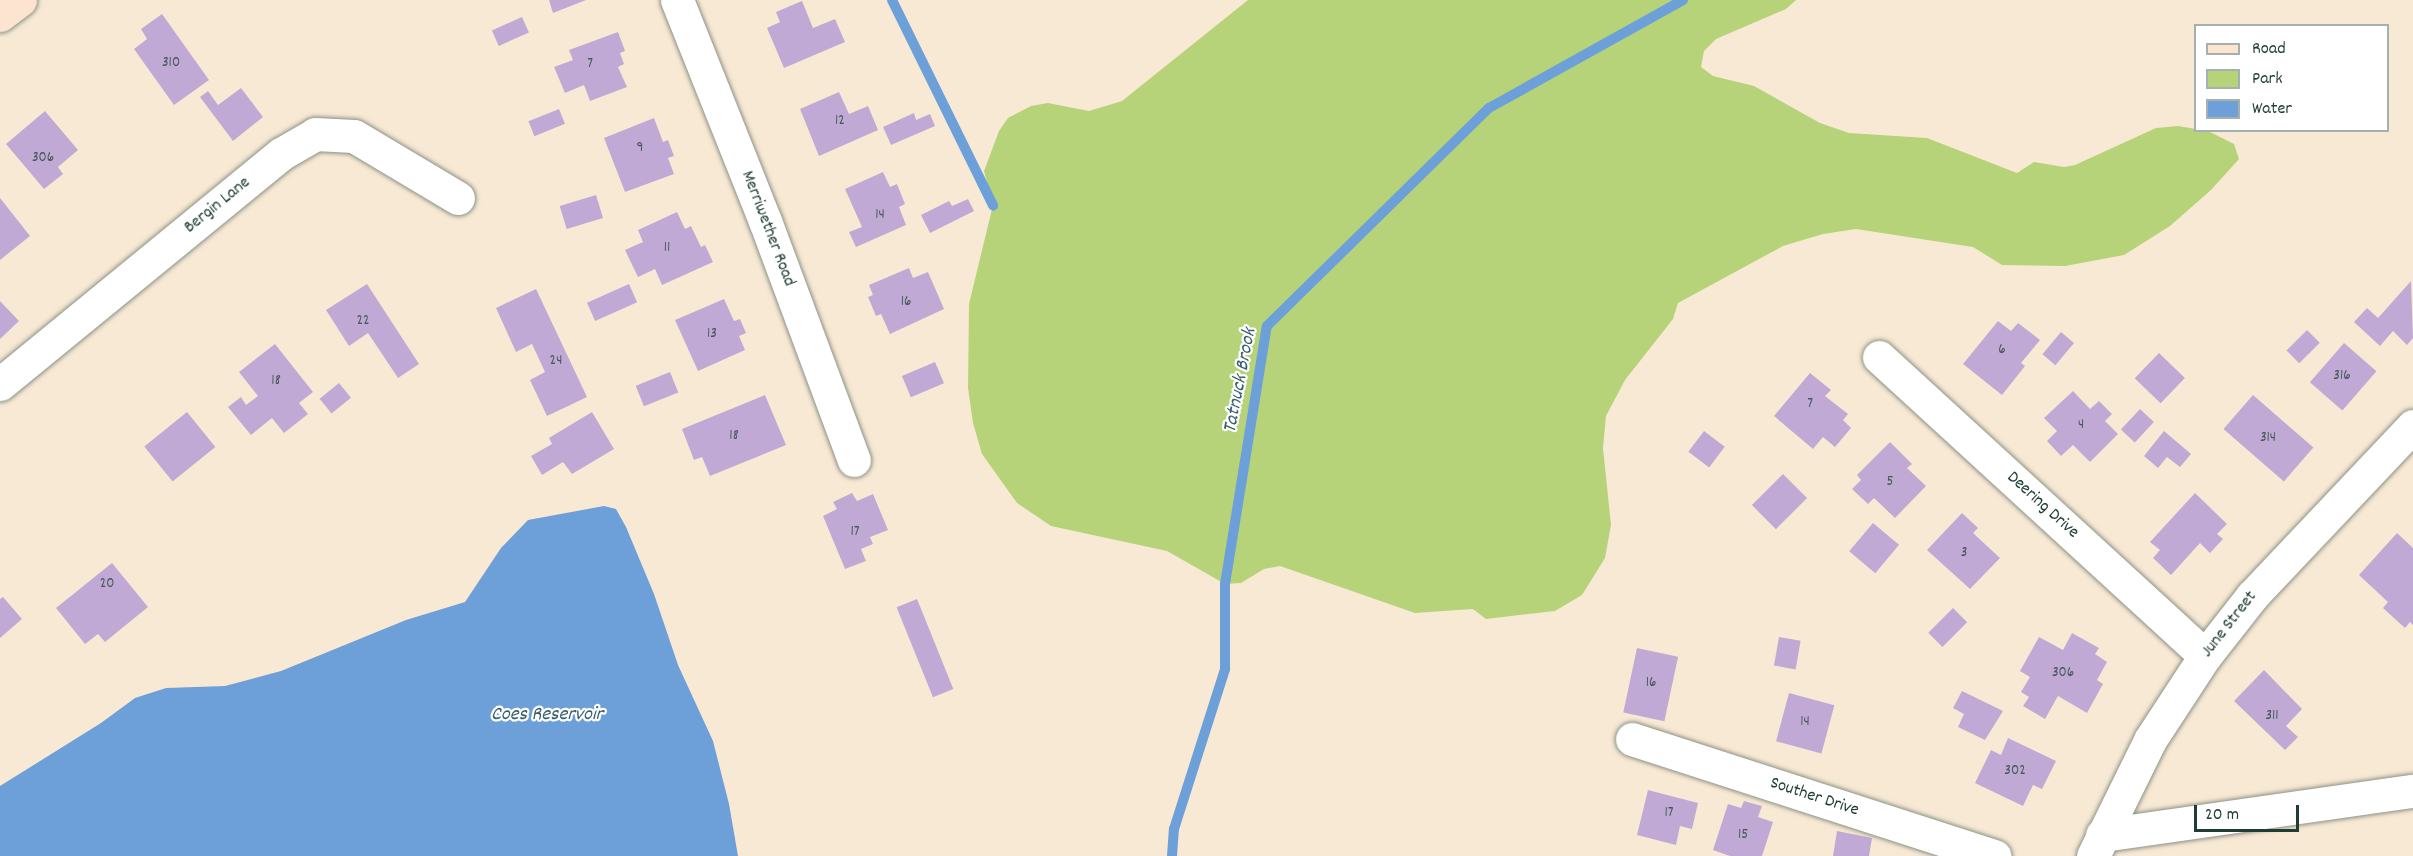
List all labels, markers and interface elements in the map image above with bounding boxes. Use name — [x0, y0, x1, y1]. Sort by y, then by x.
legend — [2194, 24, 2389, 132]
text: Road — [2252, 37, 2286, 62]
house number: 310 — [162, 55, 180, 73]
house number: 7 — [587, 56, 593, 74]
text: Park — [2252, 67, 2283, 92]
text: Water — [2252, 97, 2292, 122]
house number: 12 — [835, 113, 845, 131]
house number: 9 — [637, 140, 643, 158]
house number: 306 — [32, 150, 54, 168]
street label: Merriwether Road — [735, 168, 799, 290]
street label: Bergin Lane — [181, 173, 255, 239]
house number: 14 — [875, 207, 885, 225]
house number: 11 — [664, 240, 670, 258]
house number: 16 — [901, 294, 911, 312]
house number: 22 — [356, 313, 370, 331]
house number: 13 — [707, 326, 717, 344]
water label: Tatnuck Brook — [1219, 327, 1263, 435]
house number: 6 — [1998, 342, 2006, 360]
house number: 24 — [550, 353, 562, 371]
house number: 316 — [2333, 368, 2351, 386]
house number: 18 — [271, 373, 281, 391]
house number: 7 — [1807, 396, 1813, 414]
house number: 4 — [2078, 417, 2084, 435]
house number: 18 — [729, 428, 739, 446]
house number: 314 — [2260, 430, 2276, 448]
street label: Deering Drive — [2001, 468, 2083, 544]
house number: 5 — [1887, 474, 1893, 492]
house number: 17 — [850, 524, 860, 542]
house number: 3 — [1961, 545, 1967, 563]
house number: 20 — [100, 576, 114, 594]
street label: June Street — [2197, 587, 2263, 663]
house number: 306 — [2052, 665, 2074, 683]
house number: 16 — [1646, 675, 1656, 693]
water label: Coes Reservoir — [491, 703, 603, 727]
house number: 311 — [2265, 708, 2279, 726]
house number: 14 — [1800, 714, 1810, 732]
house number: 302 — [2004, 763, 2026, 781]
street label: Souther Drive — [1767, 774, 1861, 822]
scale bar — [2197, 793, 2302, 831]
text: 20 m — [2205, 803, 2239, 828]
house number: 17 — [1664, 805, 1674, 823]
house number: 15 — [1738, 827, 1748, 845]

